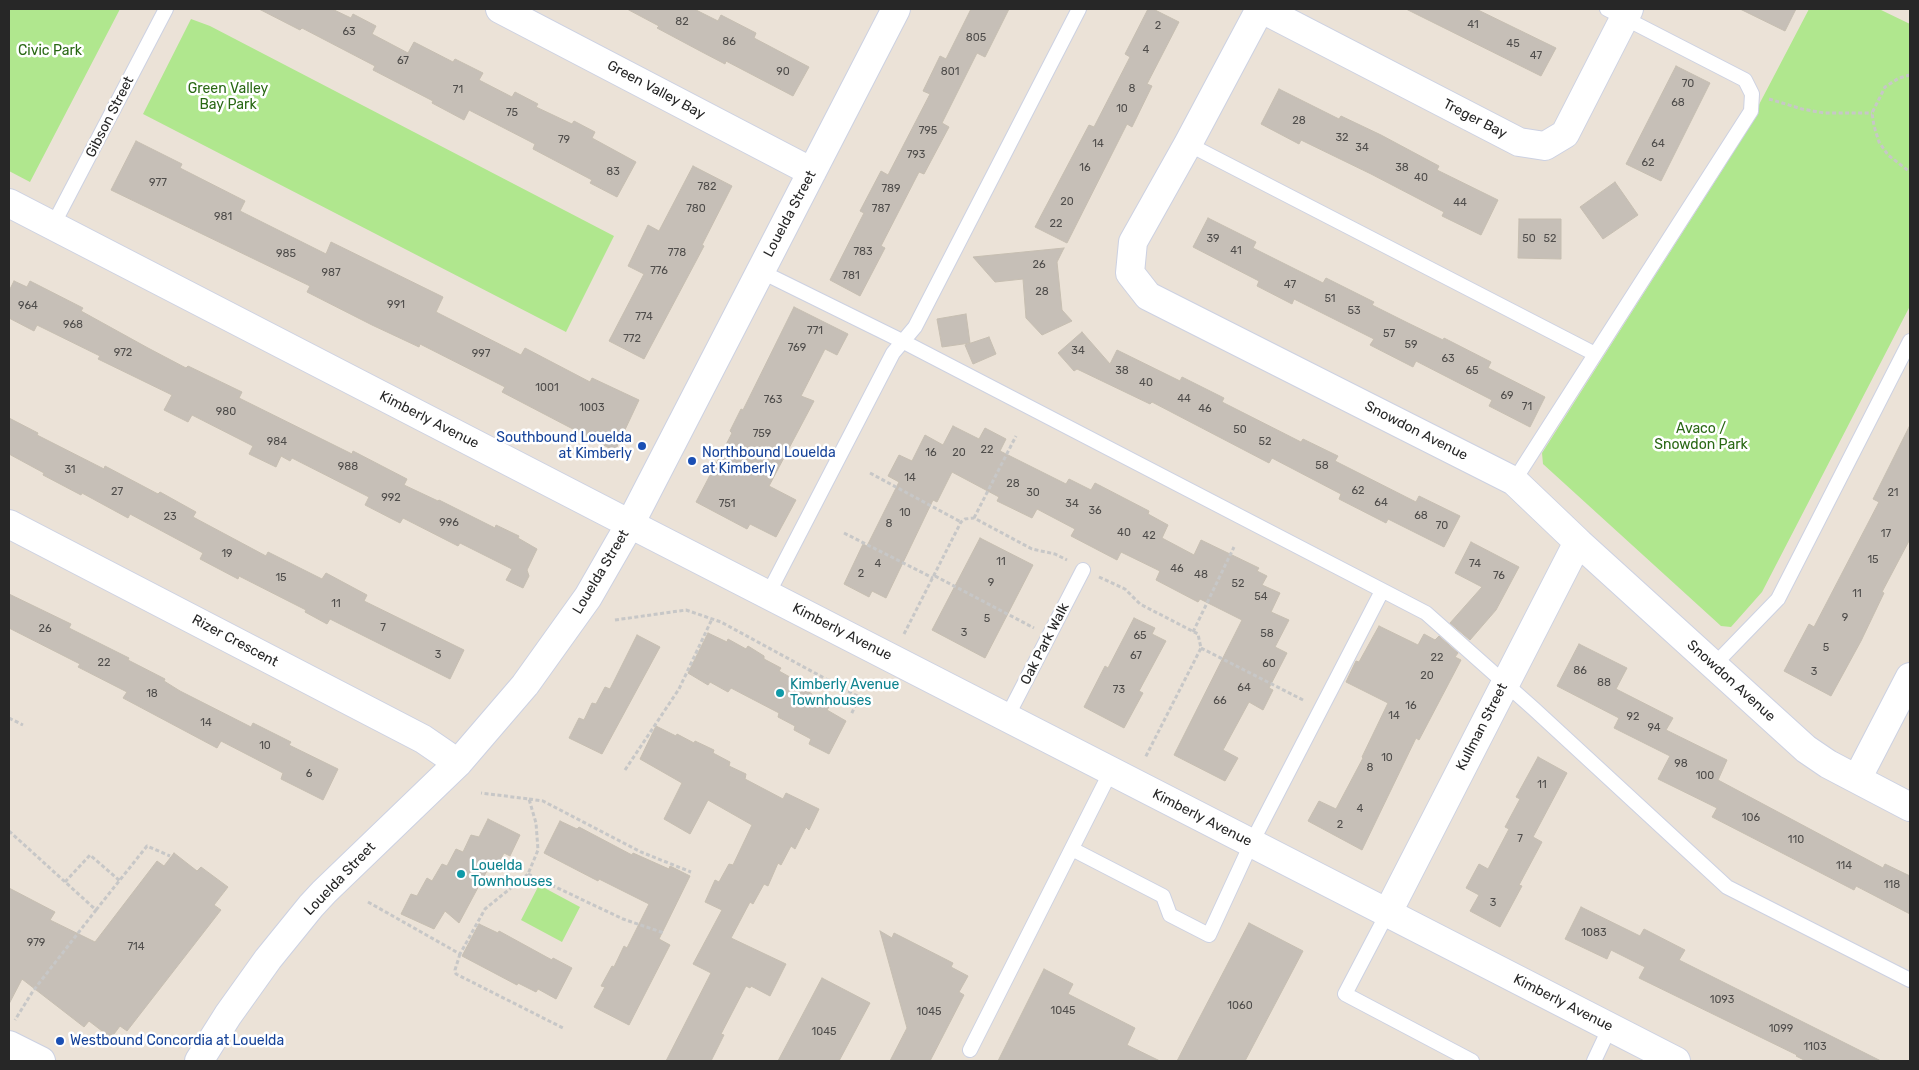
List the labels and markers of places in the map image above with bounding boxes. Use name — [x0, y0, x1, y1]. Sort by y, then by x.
place label: Southbound Louelda at Kimberly — [496, 430, 632, 462]
marker: Southbound Louelda at Kimberly — [636, 440, 648, 452]
place label: Northbound Louelda at Kimberly — [702, 445, 836, 478]
marker: Northbound Louelda at Kimberly — [686, 455, 698, 467]
place label: Kimberly Avenue Townhouses — [790, 677, 899, 710]
marker: Kimberly Avenue Townhouses — [774, 687, 786, 699]
place label: Louelda Townhouses — [471, 858, 552, 890]
marker: Louelda Townhouses — [455, 868, 467, 880]
place label: Westbound Concordia at Louelda — [70, 1033, 284, 1049]
marker: Westbound Concordia at Louelda — [54, 1035, 66, 1047]

